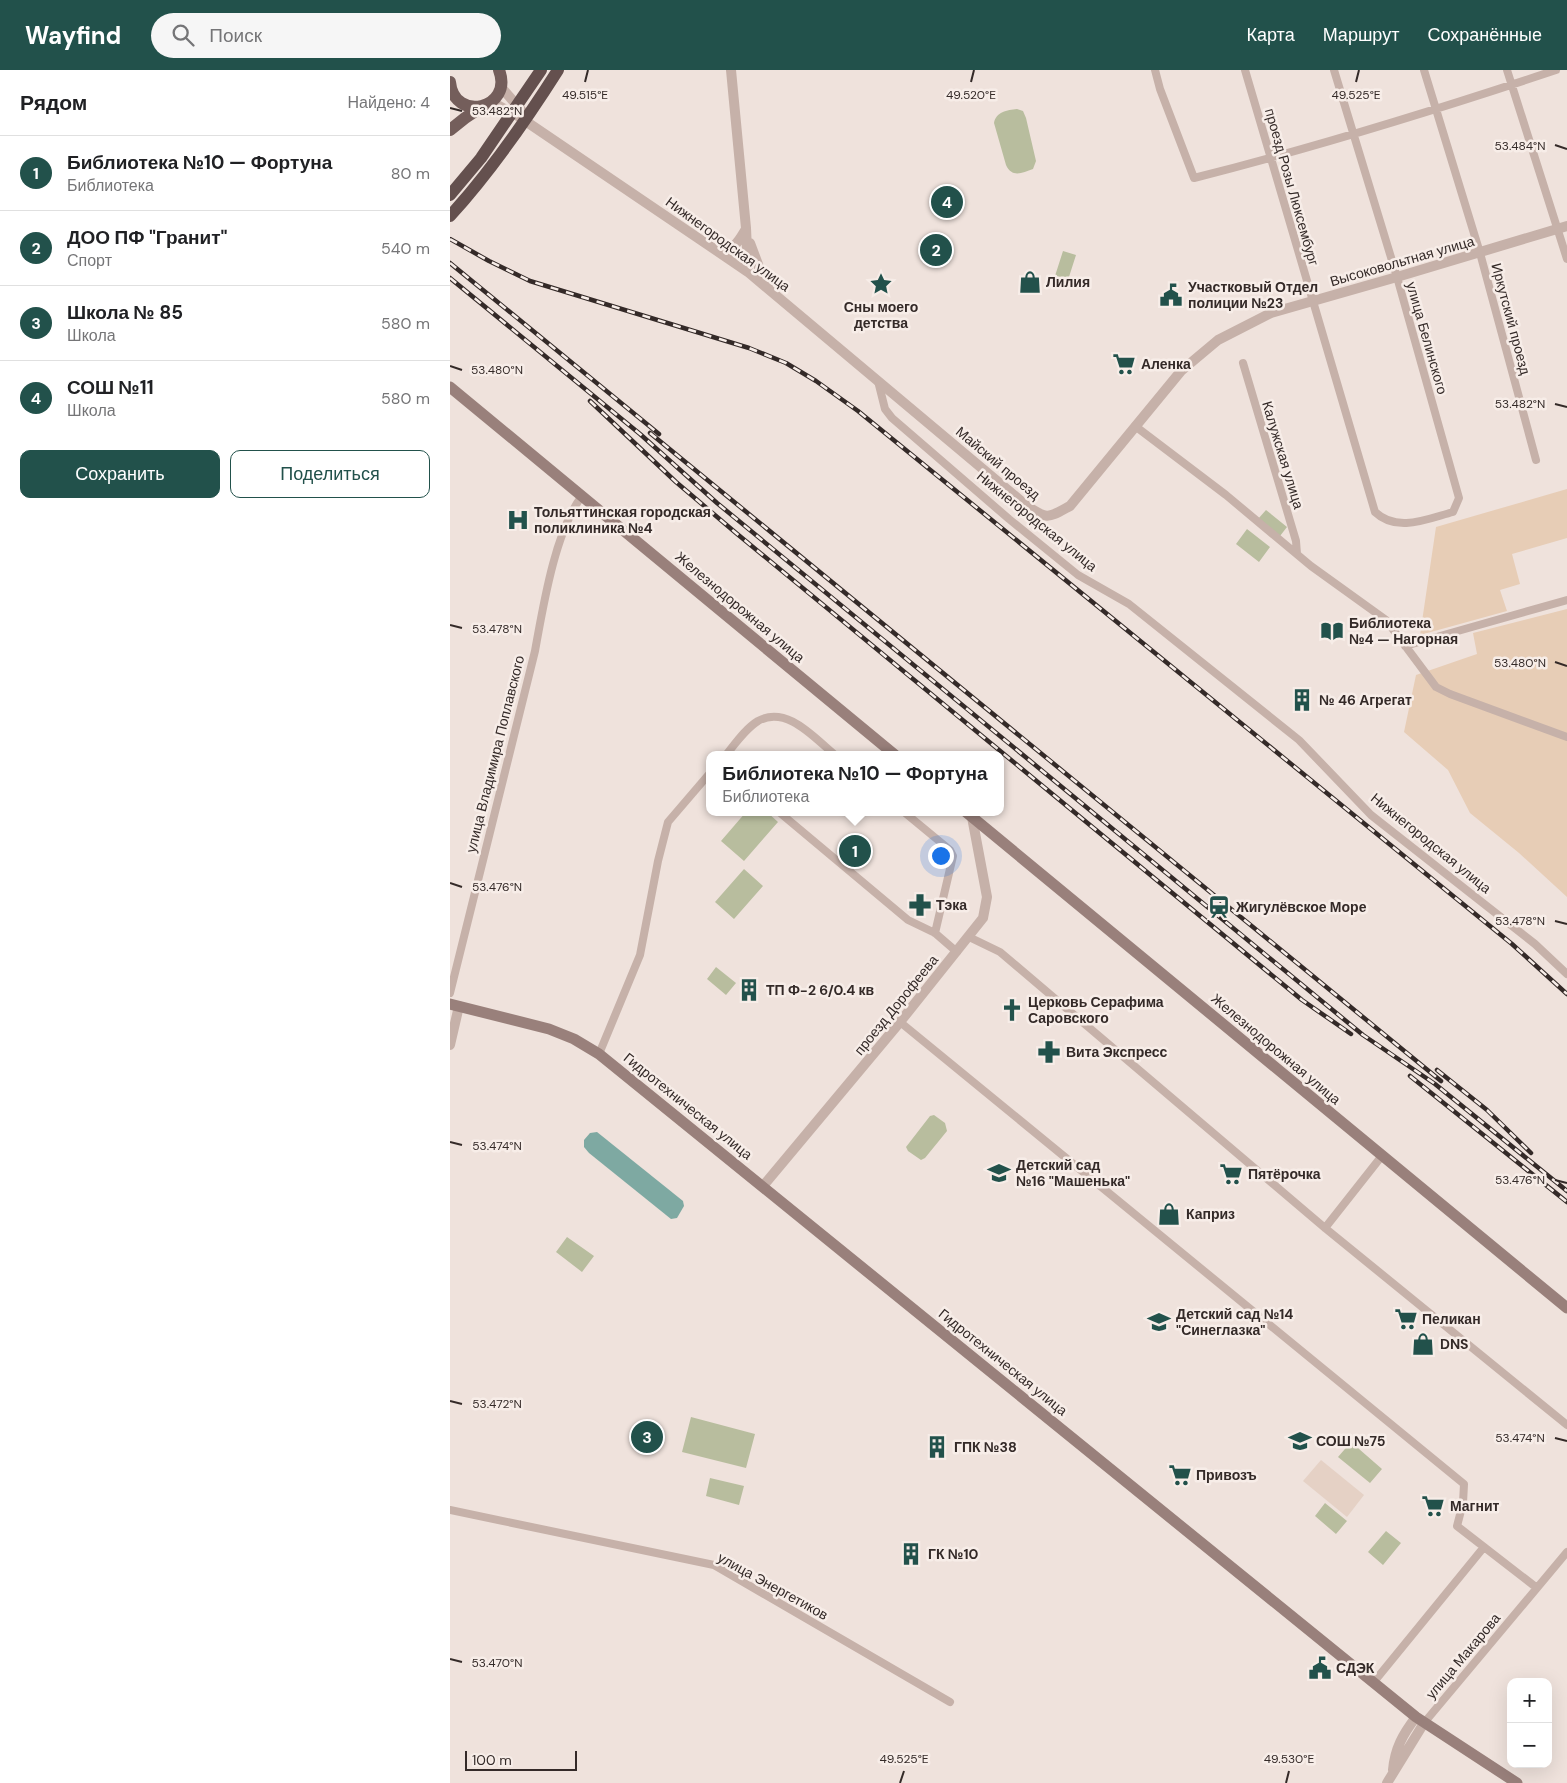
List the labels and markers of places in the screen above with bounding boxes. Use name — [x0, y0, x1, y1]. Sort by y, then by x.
pin: 4 — [931, 183, 963, 221]
pin: 2 — [920, 231, 952, 269]
shop icon: Лилия — [1017, 269, 1043, 295]
place icon: Сны моего детства — [868, 271, 894, 297]
place label: Лилия — [1046, 273, 1090, 291]
place label: Участковый Отдел полиции №23 — [1188, 278, 1318, 312]
public building icon: Участковый Отдел полиции №23 — [1158, 282, 1184, 308]
place label: Сны моего детства — [844, 298, 918, 332]
supermarket icon: Аленка — [1111, 351, 1137, 377]
place label: Аленка — [1141, 355, 1191, 373]
place label: Тольяттинская городская поликлиника №4 — [534, 503, 711, 537]
hospital icon: Тольяттинская городская поликлиника №4 — [505, 507, 531, 533]
place label: Библиотека №4 — Нагорная — [1349, 614, 1458, 648]
library icon: Библиотека №4 — Нагорная — [1319, 618, 1345, 644]
building icon: № 46 Агрегат — [1289, 687, 1315, 713]
place label: № 46 Агрегат — [1319, 691, 1412, 709]
pin: 1 — [839, 832, 871, 870]
pharmacy icon: Тэка — [907, 892, 933, 918]
station icon: Жигулёвское Море — [1206, 894, 1232, 920]
place label: Тэка — [936, 896, 967, 914]
place label: Жигулёвское Море — [1235, 898, 1367, 916]
building icon: ТП Ф-2 6/0.4 кв — [736, 977, 762, 1003]
place label: ТП Ф-2 6/0.4 кв — [766, 981, 875, 999]
place label: Церковь Серафима Саровского — [1028, 993, 1164, 1027]
church icon: Церковь Серафима Саровского — [999, 997, 1025, 1023]
pharmacy icon: Вита Экспресс — [1036, 1039, 1062, 1065]
place label: Вита Экспресс — [1066, 1043, 1168, 1061]
place label: Детский сад №16 "Машенька" — [1016, 1156, 1130, 1190]
school or university icon: Детский сад №16 "Машенька" — [986, 1160, 1012, 1186]
supermarket icon: Пятёрочка — [1218, 1161, 1244, 1187]
place label: Пятёрочка — [1248, 1165, 1321, 1183]
shop icon: Каприз — [1156, 1201, 1182, 1227]
place label: Каприз — [1186, 1205, 1235, 1223]
place label: Детский сад №14 "Синеглазка" — [1176, 1305, 1293, 1339]
supermarket icon: Пеликан — [1393, 1306, 1419, 1332]
school or university icon: Детский сад №14 "Синеглазка" — [1146, 1309, 1172, 1335]
place label: Пеликан — [1422, 1310, 1481, 1328]
shop icon: DNS — [1410, 1331, 1436, 1357]
place label: DNS — [1440, 1335, 1469, 1353]
pin: 3 — [631, 1418, 663, 1456]
school or university icon: СОШ №75 — [1287, 1428, 1313, 1454]
place label: СОШ №75 — [1316, 1432, 1386, 1450]
building icon: ГПК №38 — [924, 1434, 950, 1460]
place label: ГПК №38 — [954, 1438, 1017, 1456]
supermarket icon: Привозъ — [1167, 1462, 1193, 1488]
place label: Привозъ — [1196, 1466, 1257, 1484]
supermarket icon: Магнит — [1420, 1493, 1446, 1519]
place label: Магнит — [1450, 1497, 1500, 1515]
building icon: ГК №10 — [898, 1541, 924, 1567]
place label: ГК №10 — [928, 1545, 978, 1563]
public building icon: СДЭК — [1307, 1655, 1333, 1681]
place label: СДЭК — [1336, 1659, 1375, 1677]

